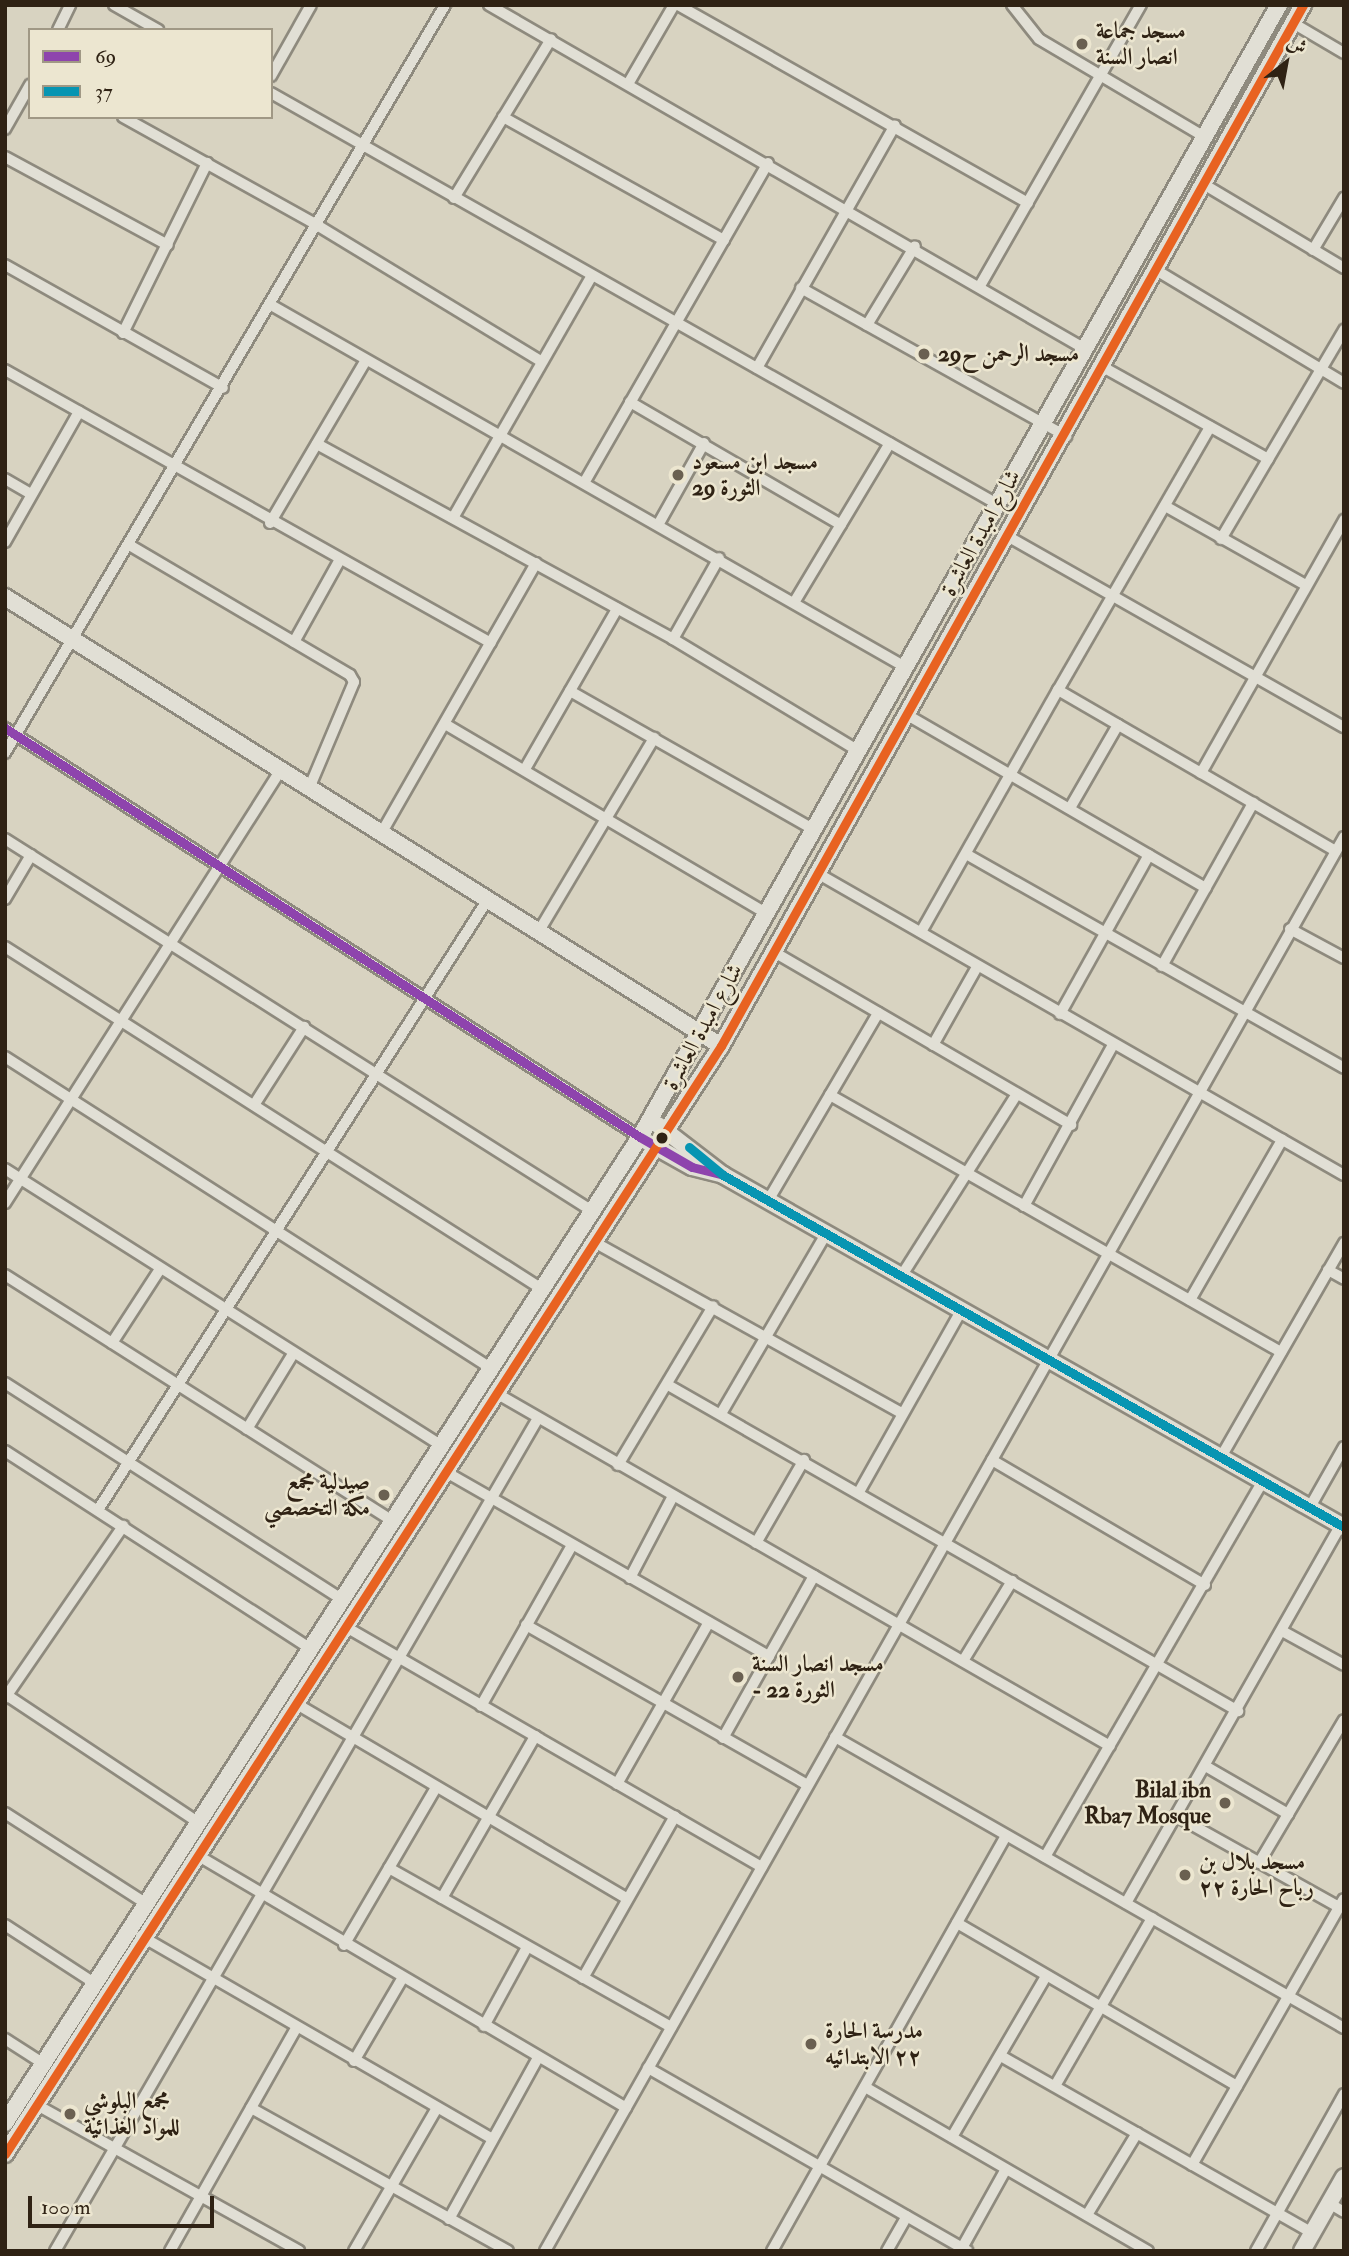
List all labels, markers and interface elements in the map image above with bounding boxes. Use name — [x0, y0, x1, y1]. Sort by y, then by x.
place label: مسجد جماعة انصار السنة — [1096, 17, 1186, 71]
legend — [28, 28, 273, 119]
north arrow — [1251, 28, 1321, 98]
text: ش — [1283, 30, 1311, 60]
marker: مسجد جماعة انصار السنة — [1074, 36, 1090, 52]
text: 69 — [95, 43, 116, 70]
text: 37 — [95, 78, 113, 105]
place label: مسجد الرحمن ح29 — [938, 340, 1079, 368]
marker: مسجد الرحمن ح29 — [916, 346, 932, 362]
place label: مسجد ابن مسعود الثورة 29 — [692, 448, 818, 502]
street label: شارع امبدة العاشرة — [935, 465, 1027, 601]
marker: مسجد ابن مسعود الثورة 29 — [670, 467, 686, 483]
street label: شارع امبدة العاشرة — [657, 959, 749, 1095]
unlabelled marker — [655, 1131, 669, 1145]
place label: صيدلية مجمع مكة التخصصي — [264, 1468, 370, 1522]
marker: صيدلية مجمع مكة التخصصي — [376, 1487, 392, 1503]
place label: مسجد انصار السنة - الثورة 22 — [752, 1650, 884, 1704]
marker: مسجد انصار السنة - الثورة 22 — [730, 1669, 746, 1685]
place label: Bilal ibn Rba7 Mosque — [1084, 1776, 1211, 1830]
marker: Bilal ibn Rba7 Mosque — [1217, 1795, 1233, 1811]
place label: مسجد بلال بن رباح الحارة ٢٢ — [1199, 1848, 1314, 1902]
marker: مسجد بلال بن رباح الحارة ٢٢ — [1177, 1867, 1193, 1883]
place label: مدرسة الحارة ٢٢ الابتدائيه — [825, 2017, 923, 2071]
marker: مدرسة الحارة ٢٢ الابتدائيه — [803, 2036, 819, 2052]
place label: مجمع البلوشي للمواد الغذائية — [84, 2087, 179, 2141]
marker: مجمع البلوشي للمواد الغذائية — [62, 2106, 78, 2122]
scale bar — [32, 2182, 217, 2226]
text: 100 m — [41, 2194, 91, 2221]

